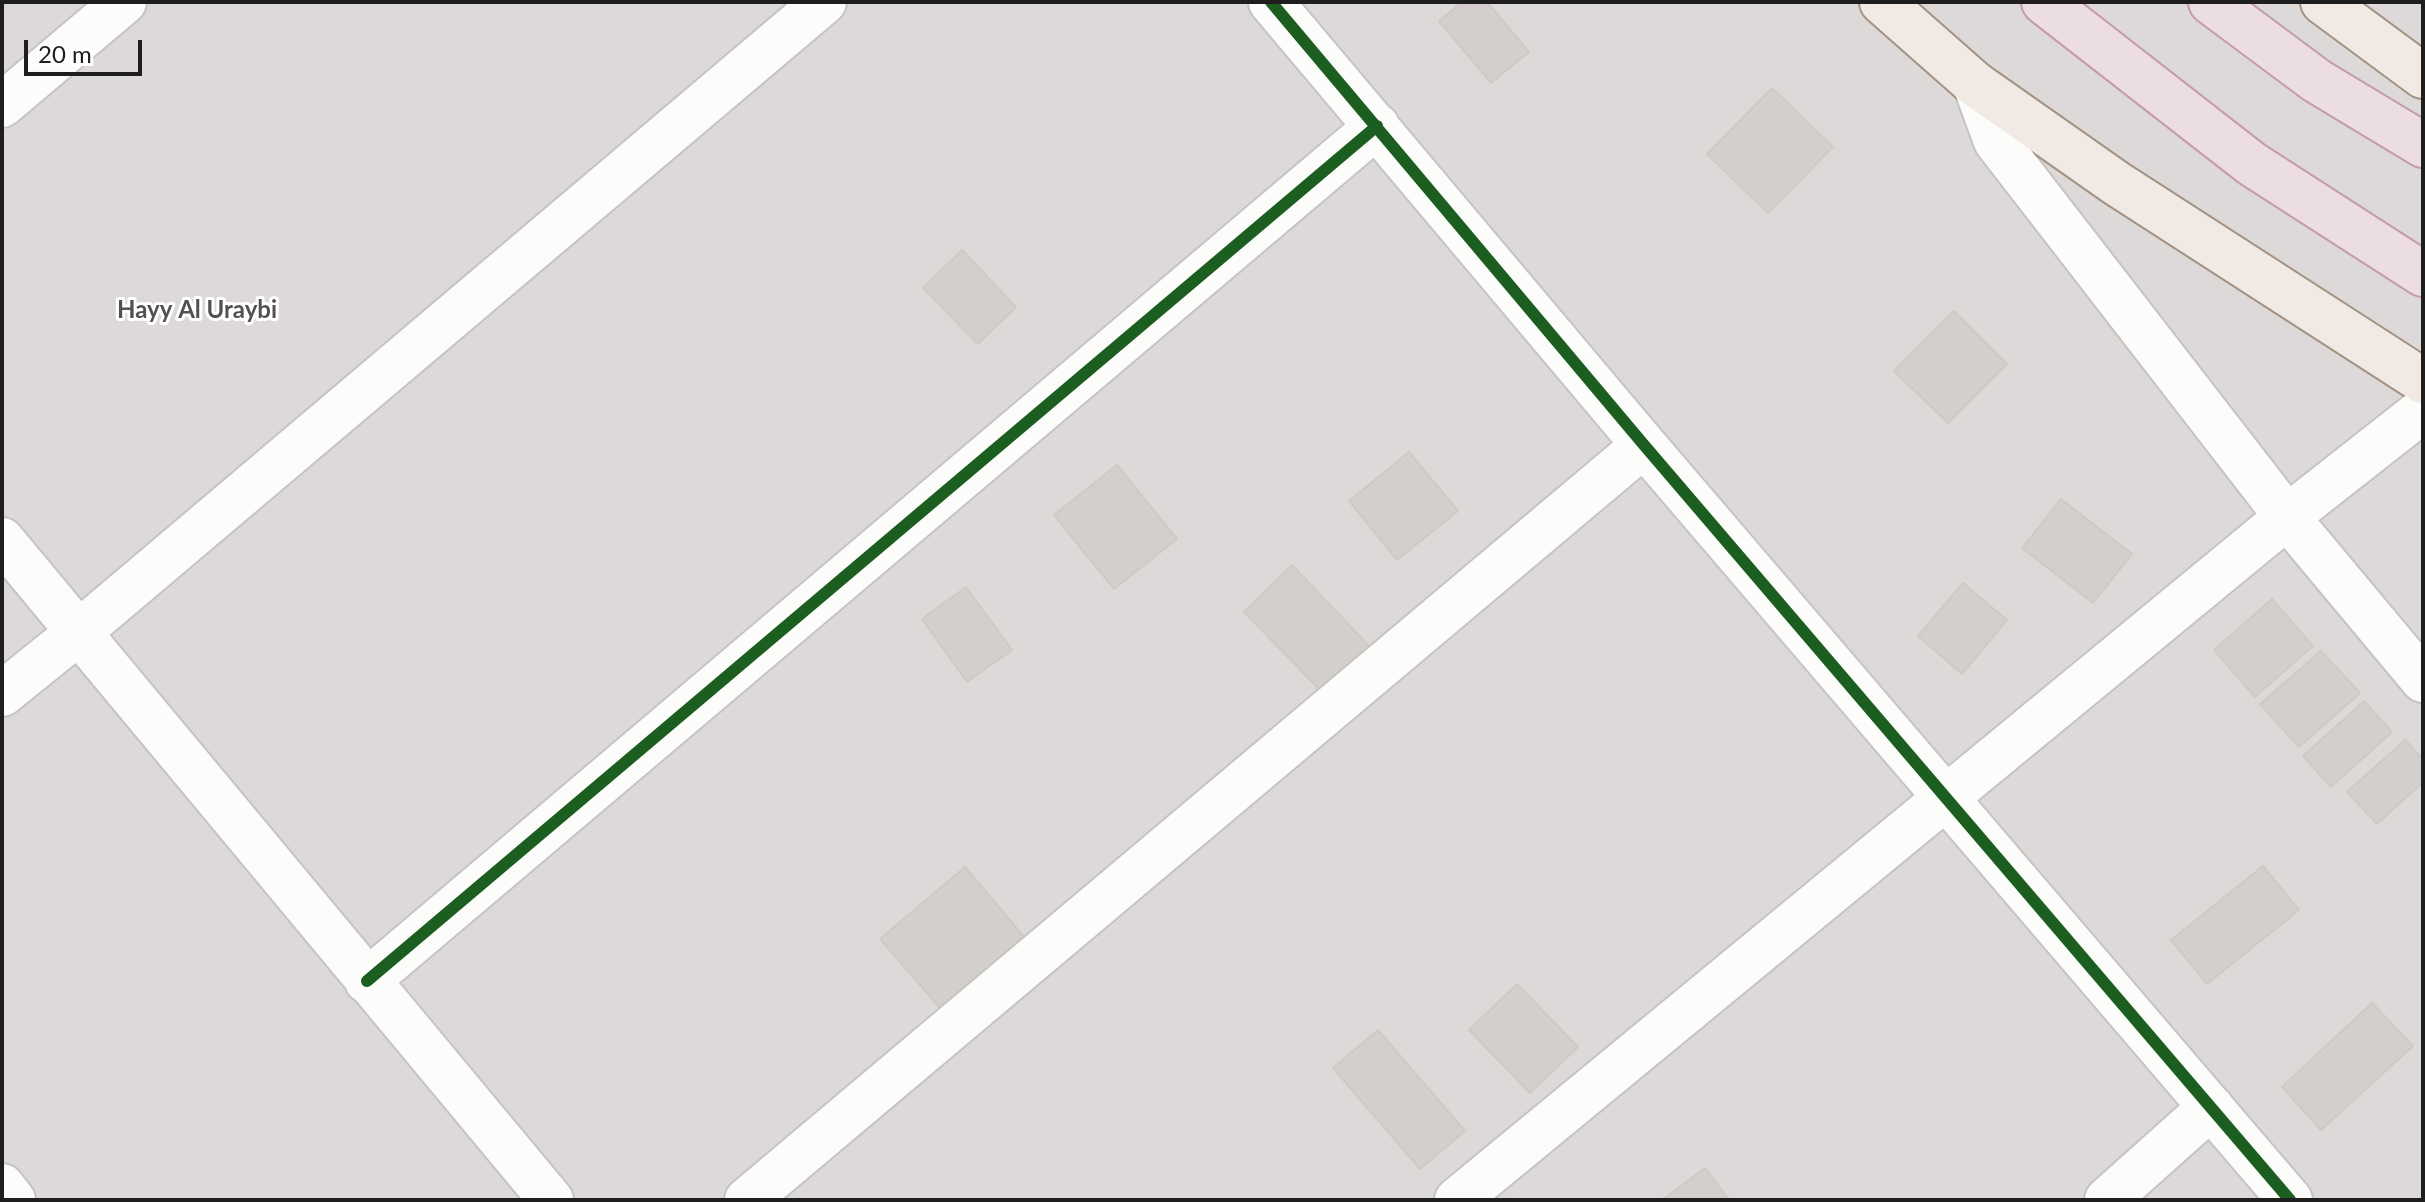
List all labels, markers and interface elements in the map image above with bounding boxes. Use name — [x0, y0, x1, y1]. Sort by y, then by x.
scale bar — [28, 24, 146, 74]
text: 20 m — [38, 39, 92, 68]
district label: Hayy Al Uraybi — [117, 296, 277, 324]

